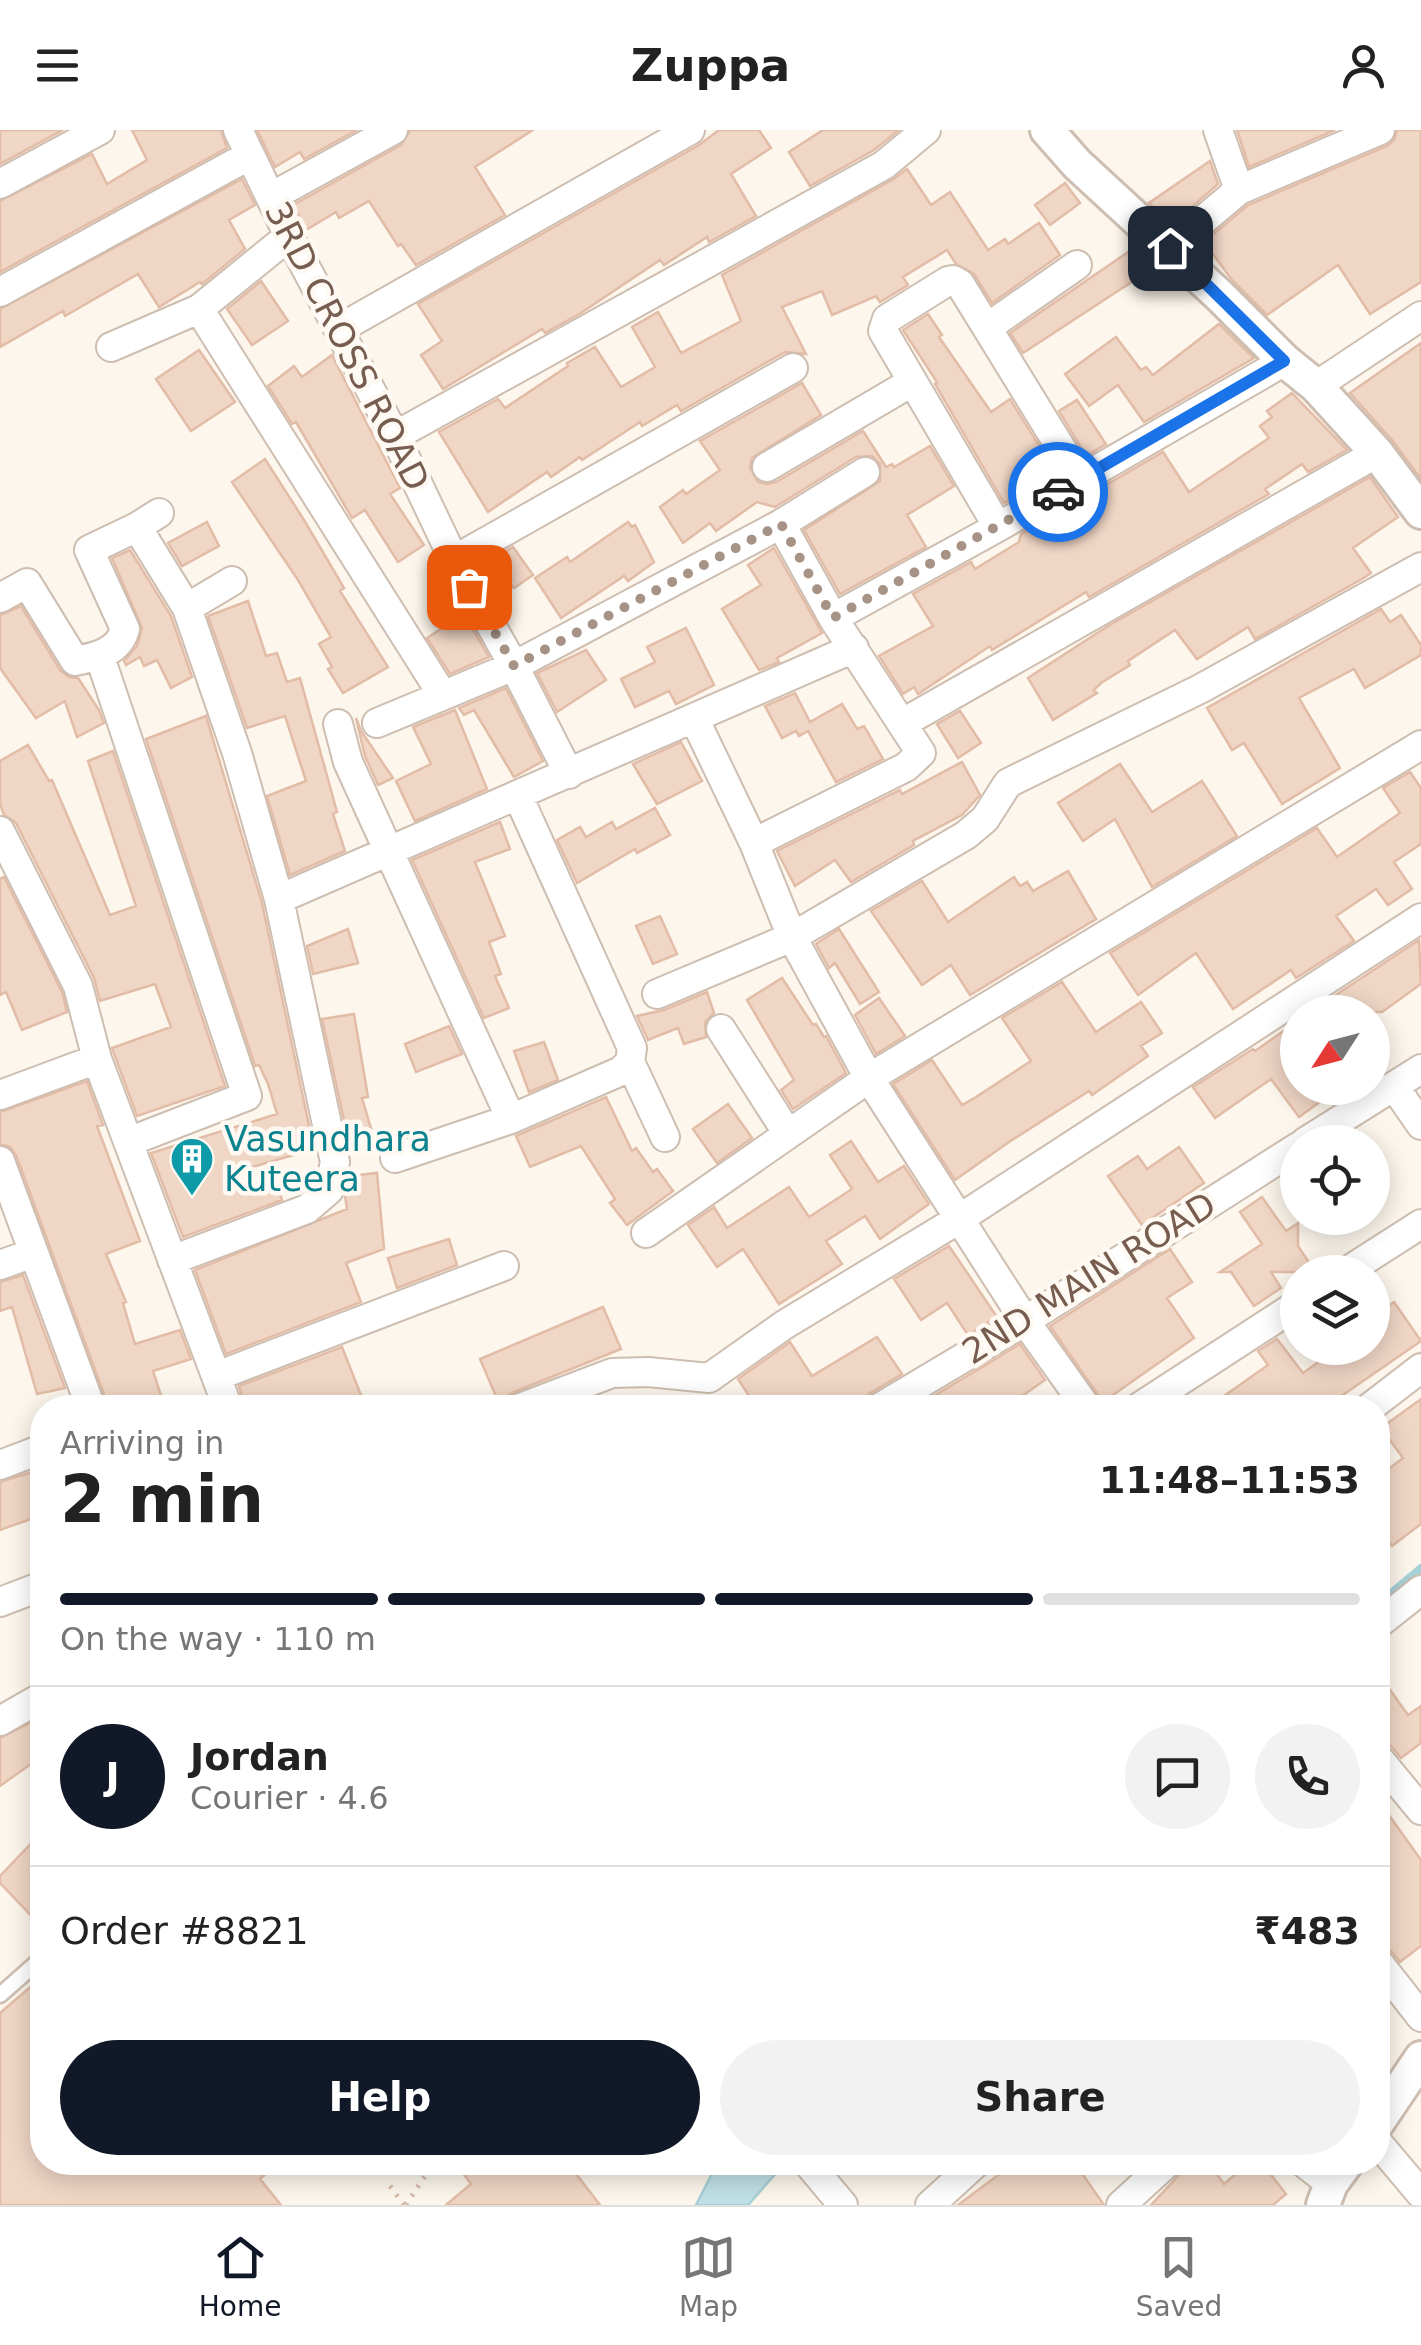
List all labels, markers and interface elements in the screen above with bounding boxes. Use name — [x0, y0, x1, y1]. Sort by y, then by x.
icon: menu — [30, 38, 85, 93]
icon: person — [1336, 38, 1391, 93]
text: Zuppa — [631, 39, 790, 92]
street label: 3RD CROSS ROAD — [257, 195, 437, 497]
pin — [1128, 206, 1213, 291]
icon: home — [1143, 221, 1198, 276]
courier — [1008, 442, 1108, 542]
icon: car — [1031, 465, 1086, 520]
pin — [427, 545, 512, 630]
icon: bag — [442, 560, 497, 615]
north arrow — [1280, 995, 1390, 1105]
map controls — [1280, 995, 1390, 1365]
place label: Vasundhara Kuteera — [224, 1119, 431, 1199]
button: locate — [1280, 1125, 1390, 1235]
building icon: Vasundhara Kuteera — [169, 1136, 215, 1197]
street label: 2ND MAIN ROAD — [955, 1184, 1223, 1372]
button: layers — [1280, 1255, 1390, 1365]
text: Arriving in — [60, 1424, 224, 1462]
text: 11:48–11:53 — [1099, 1458, 1360, 1502]
text: 2 min — [60, 1462, 264, 1537]
text: On the way · 110 m — [60, 1620, 376, 1658]
button: chat — [1125, 1724, 1230, 1829]
button: phone — [1255, 1724, 1360, 1829]
text: Jordan — [190, 1735, 329, 1779]
text: J — [105, 1754, 120, 1798]
text: Courier · 4.6 — [190, 1779, 389, 1817]
text: Order #8821 — [60, 1909, 309, 1953]
text: ₹483 — [1254, 1909, 1360, 1953]
button: Help — [60, 2040, 700, 2155]
button: Share — [720, 2040, 1360, 2155]
tab: Home — [199, 2230, 281, 2323]
tab: Map — [679, 2230, 738, 2323]
tab: Saved — [1136, 2230, 1222, 2323]

